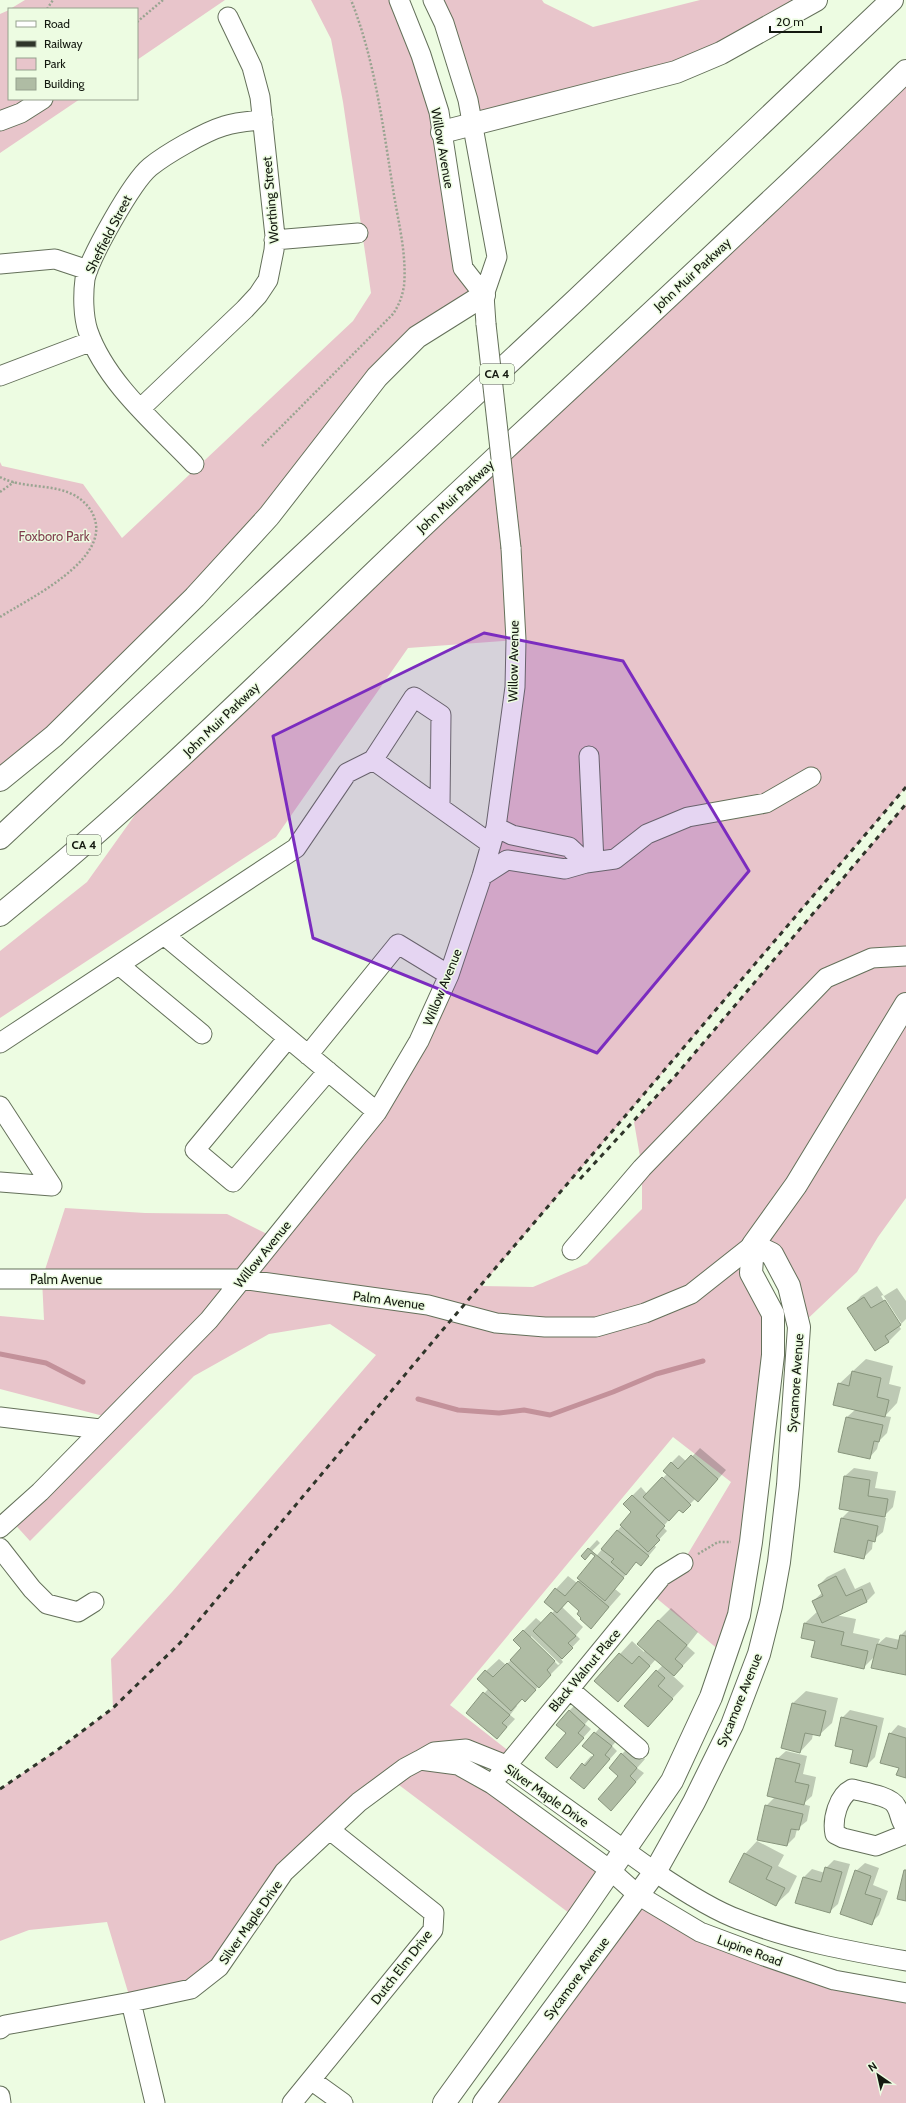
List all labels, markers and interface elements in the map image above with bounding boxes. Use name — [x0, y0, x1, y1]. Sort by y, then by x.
legend — [8, 8, 138, 100]
scale bar — [770, 8, 821, 34]
text: 20 m — [776, 14, 804, 29]
text: Road — [44, 16, 70, 31]
text: Railway — [44, 36, 82, 51]
text: Park — [44, 56, 66, 71]
text: Building — [44, 76, 86, 91]
street label: Willow Avenue — [428, 106, 458, 190]
street label: Worthing Street — [258, 155, 282, 244]
street label: Sheffield Street — [81, 192, 135, 276]
street label: John Muir Parkway — [649, 234, 734, 315]
road number: CA 4 — [480, 364, 514, 384]
street label: John Muir Parkway — [412, 456, 497, 537]
park label: Foxboro Park — [18, 528, 90, 544]
street label: Willow Avenue — [504, 620, 522, 702]
street label: John Muir Parkway — [179, 678, 263, 760]
road number: CA 4 — [67, 835, 101, 855]
street label: Willow Avenue — [419, 946, 465, 1028]
street label: Willow Avenue — [230, 1217, 294, 1291]
street label: Palm Avenue — [30, 1271, 102, 1287]
street label: Palm Avenue — [352, 1287, 426, 1313]
street label: Sycamore Avenue — [784, 1333, 806, 1433]
street label: Black Walnut Place — [545, 1625, 624, 1715]
street label: Sycamore Avenue — [713, 1651, 765, 1749]
street label: Silver Maple Drive — [502, 1760, 592, 1830]
street label: Silver Maple Drive — [215, 1877, 285, 1967]
street label: Dutch Elm Drive — [367, 1926, 435, 2007]
street label: Lupine Road — [715, 1931, 785, 1969]
street label: Sycamore Avenue — [540, 1933, 612, 2022]
north arrow — [858, 2055, 898, 2095]
text: N — [865, 2059, 880, 2075]

